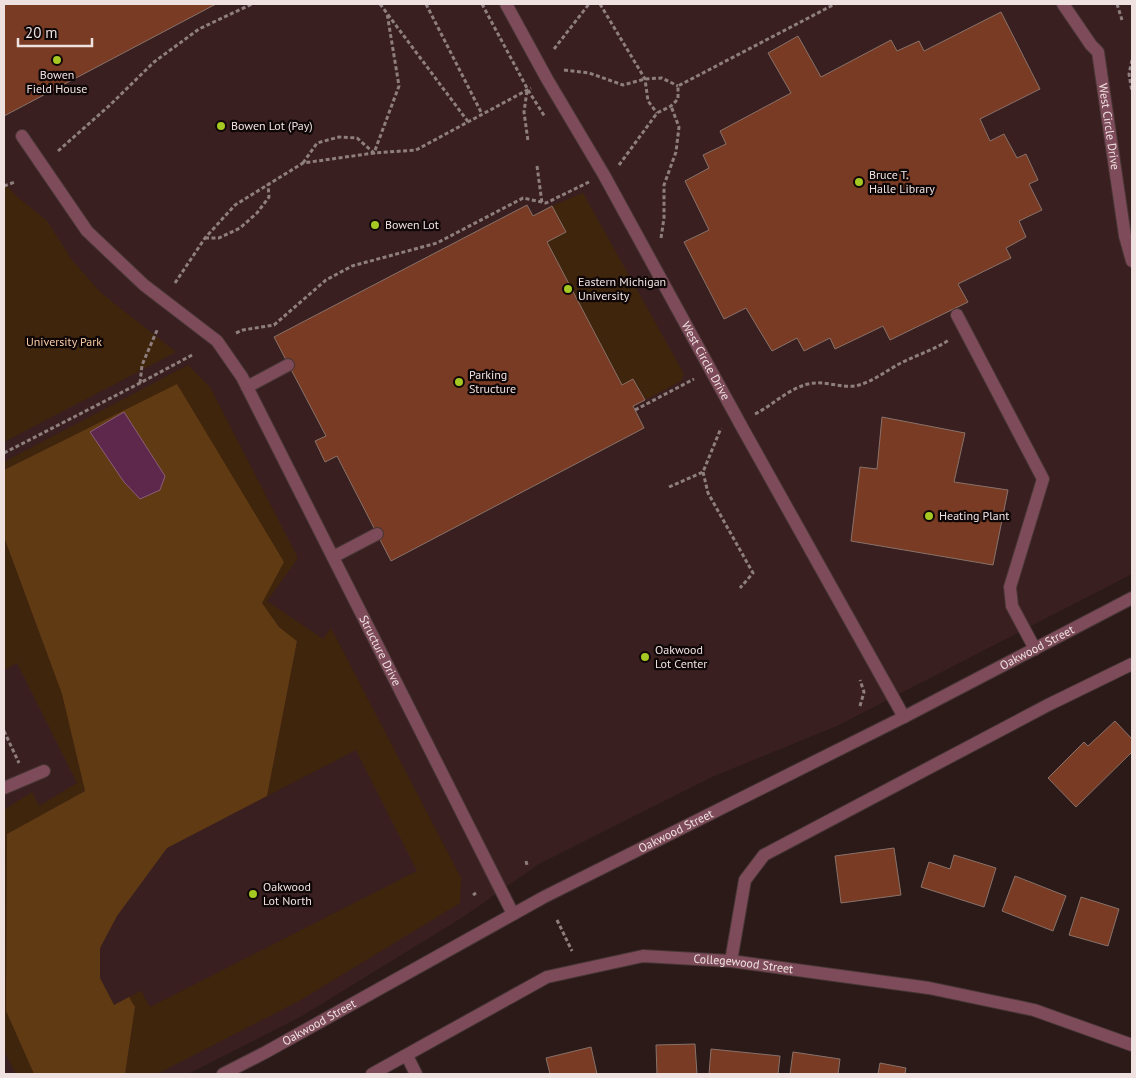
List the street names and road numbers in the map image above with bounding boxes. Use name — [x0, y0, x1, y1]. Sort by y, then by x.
street label: West Circle Drive — [1096, 82, 1123, 171]
street label: West Circle Drive — [679, 319, 734, 403]
street label: Structure Drive — [356, 613, 405, 688]
street label: Oakwood Street — [997, 622, 1076, 673]
street label: Oakwood Street — [636, 806, 716, 856]
street label: Collegewood Street — [693, 951, 794, 976]
street label: Oakwood Street — [279, 996, 358, 1048]

